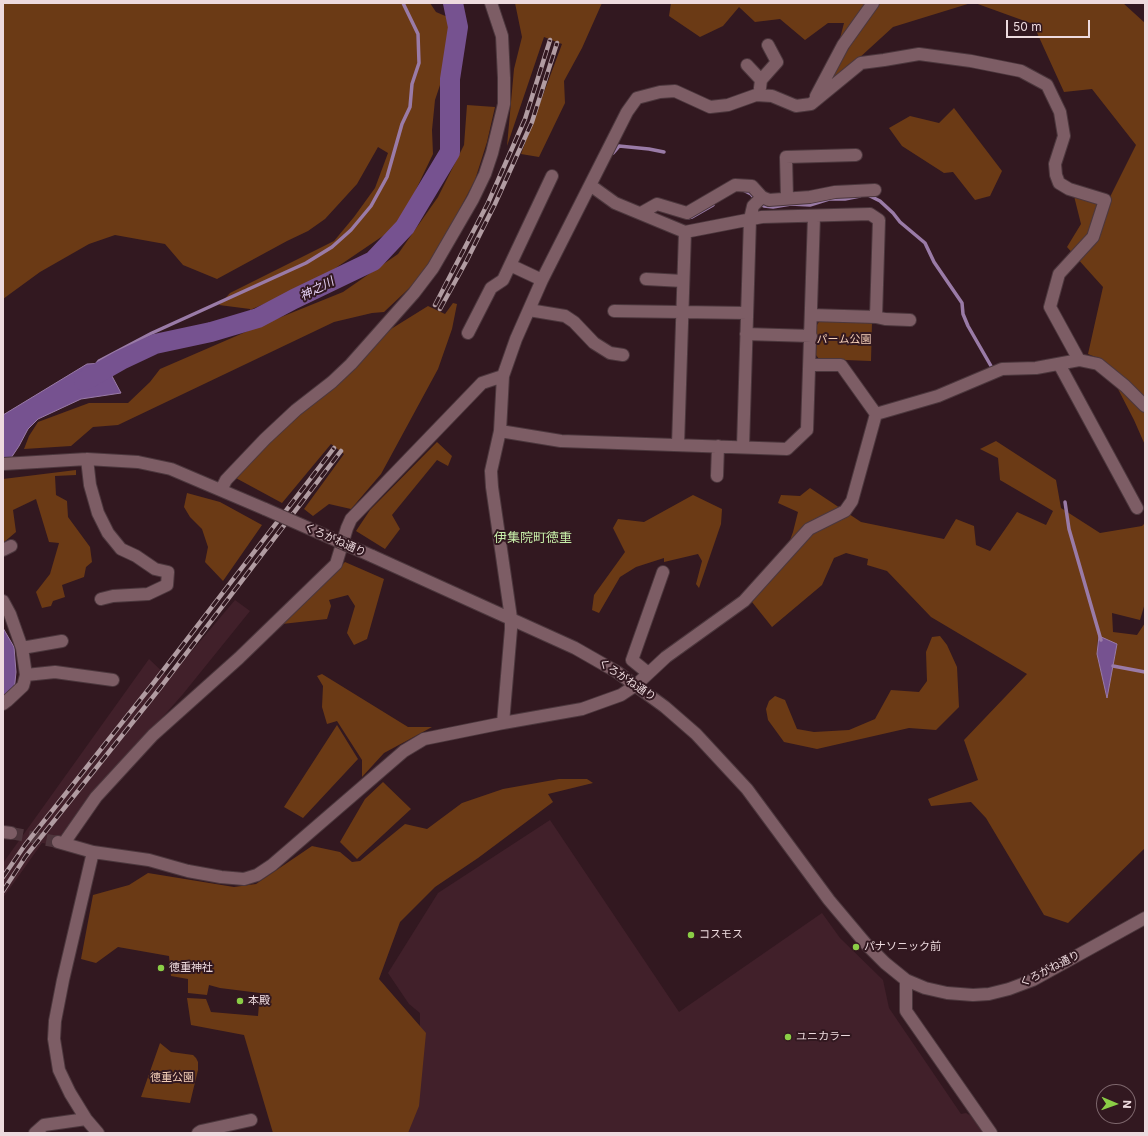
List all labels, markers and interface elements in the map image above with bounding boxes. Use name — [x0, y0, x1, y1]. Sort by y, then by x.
scale bar — [1008, 12, 1092, 38]
text: 50 m — [1013, 19, 1042, 34]
water label: 神之川 — [298, 274, 336, 304]
park label: パーム公園 — [817, 333, 871, 347]
street label: くろがね通り — [302, 521, 368, 559]
district label: 伊集院町徳重 — [494, 530, 572, 546]
street label: くろがね通り — [596, 656, 658, 704]
place label: コスモス — [699, 928, 743, 942]
marker: コスモス — [686, 930, 696, 940]
place label: パナソニック前 — [864, 940, 941, 954]
marker: パナソニック前 — [851, 942, 861, 952]
street label: くろがね通り — [1018, 948, 1082, 990]
place label: 徳重神社 — [169, 961, 213, 975]
marker: 徳重神社 — [156, 963, 166, 973]
place label: 本殿 — [248, 994, 270, 1008]
marker: 本殿 — [235, 996, 245, 1006]
place label: ユニカラー — [796, 1030, 851, 1044]
marker: ユニカラー — [783, 1032, 793, 1042]
park label: 徳重公園 — [150, 1071, 194, 1085]
north arrow — [1096, 1084, 1136, 1124]
text: N — [1120, 1100, 1134, 1109]

